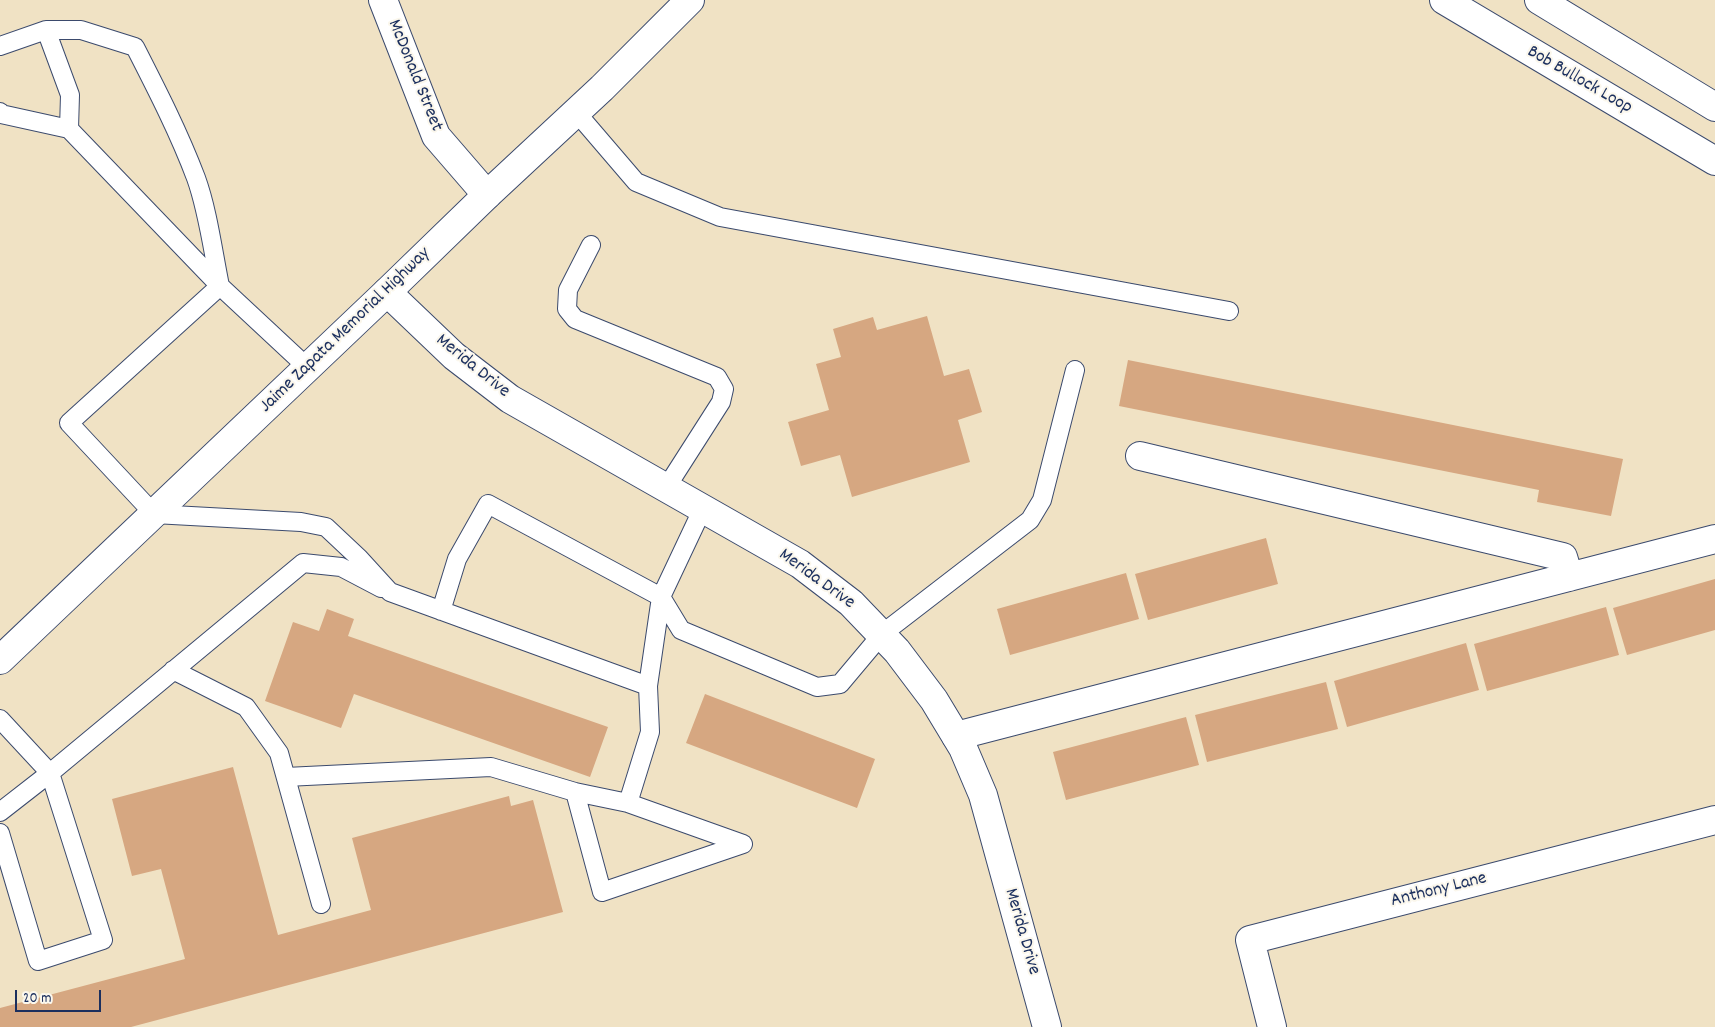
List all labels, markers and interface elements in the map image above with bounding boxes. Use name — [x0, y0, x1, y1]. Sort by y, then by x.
street label: McDonald Street — [381, 17, 447, 135]
street label: Bob Bullock Loop — [1522, 42, 1636, 120]
street label: Jaime Zapata Memorial Highway — [256, 243, 436, 419]
street label: Merida Drive — [430, 330, 514, 404]
street label: Merida Drive — [773, 545, 859, 615]
street label: Anthony Lane — [1389, 868, 1489, 914]
street label: Merida Drive — [998, 886, 1044, 978]
scale bar — [18, 980, 104, 1012]
text: 20 m — [23, 988, 51, 1010]

